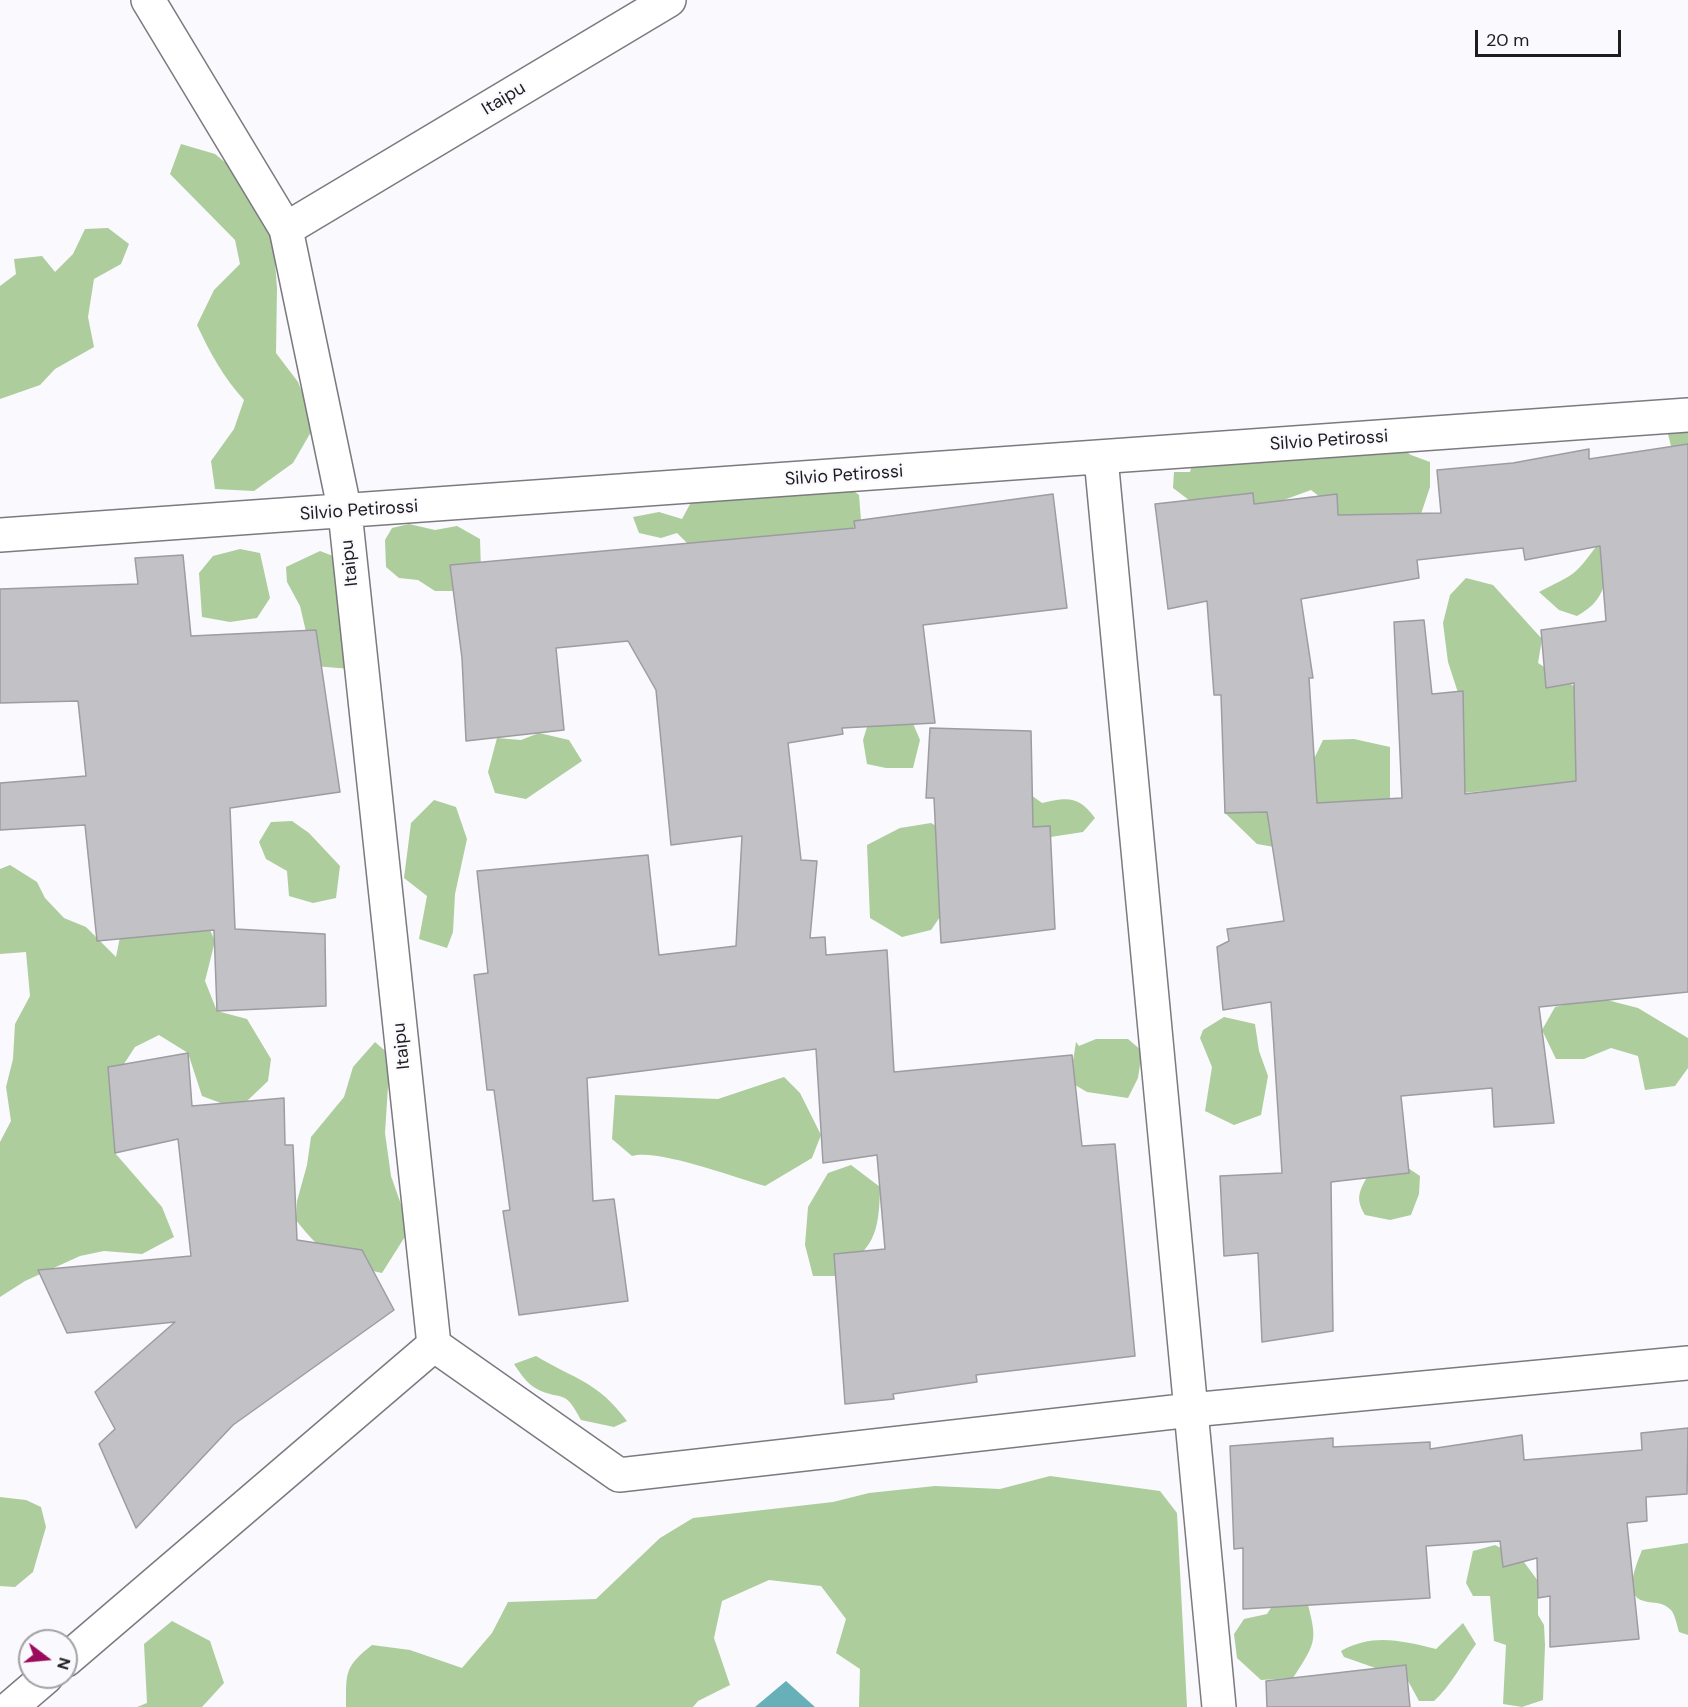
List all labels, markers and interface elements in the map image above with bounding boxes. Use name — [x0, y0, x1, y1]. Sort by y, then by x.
scale bar — [1478, 18, 1624, 56]
text: 20 m — [1486, 28, 1529, 52]
street label: Itaipu — [478, 78, 530, 120]
street label: Silvio Petirossi — [1269, 426, 1389, 456]
street label: Silvio Petirossi — [784, 461, 904, 491]
street label: Silvio Petirossi — [299, 496, 419, 526]
street label: Itaipu — [337, 539, 363, 587]
street label: Itaipu — [389, 1022, 415, 1070]
north arrow — [18, 1629, 78, 1689]
text: N — [52, 1655, 76, 1672]

